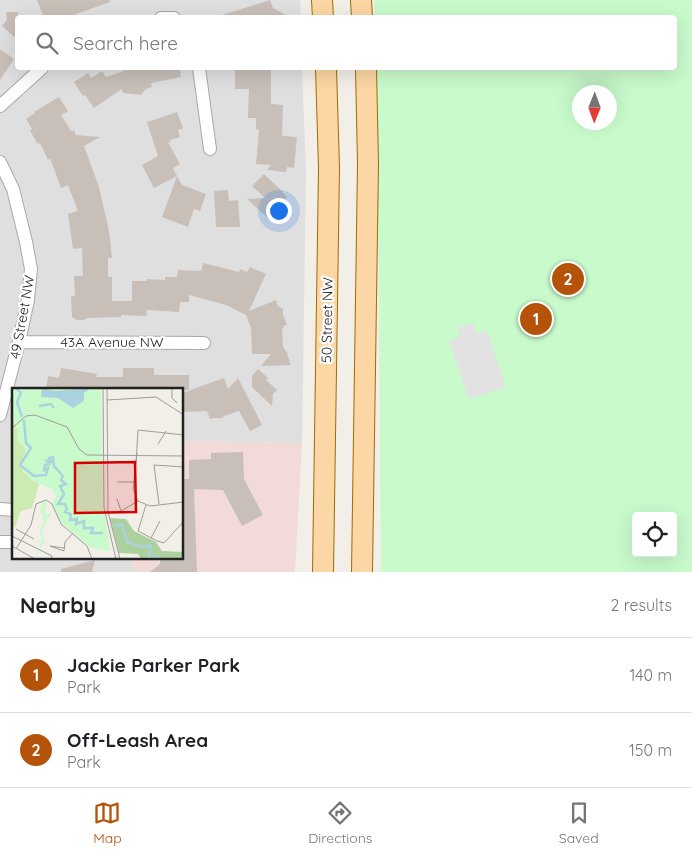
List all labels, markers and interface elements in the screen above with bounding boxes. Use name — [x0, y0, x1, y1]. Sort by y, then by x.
search box — [15, 15, 677, 70]
icon: search — [33, 29, 61, 57]
text: Search here — [73, 31, 178, 55]
north arrow — [572, 85, 617, 130]
your location — [266, 198, 292, 224]
pin: 2 — [552, 260, 584, 298]
street label: 49 Street NW — [6, 273, 38, 360]
street label: 50 Street NW — [317, 277, 337, 363]
pin: 1 — [520, 300, 552, 338]
street label: 43A Avenue NW — [60, 333, 164, 351]
inset map — [12, 388, 184, 560]
map controls — [632, 512, 677, 557]
button: locate — [632, 512, 677, 557]
text: Nearby — [20, 592, 96, 618]
text: 2 results — [610, 595, 672, 615]
text: Jackie Parker Park — [67, 653, 240, 677]
text: 1 — [33, 665, 39, 685]
text: 140 m — [629, 665, 672, 685]
text: Park — [67, 677, 101, 697]
text: Off-Leash Area — [67, 728, 208, 752]
text: 2 — [31, 740, 41, 760]
text: 150 m — [629, 740, 672, 760]
text: Park — [67, 752, 101, 772]
tab: Map — [93, 799, 122, 847]
tab: Directions — [308, 799, 372, 847]
tab: Saved — [559, 799, 599, 847]

